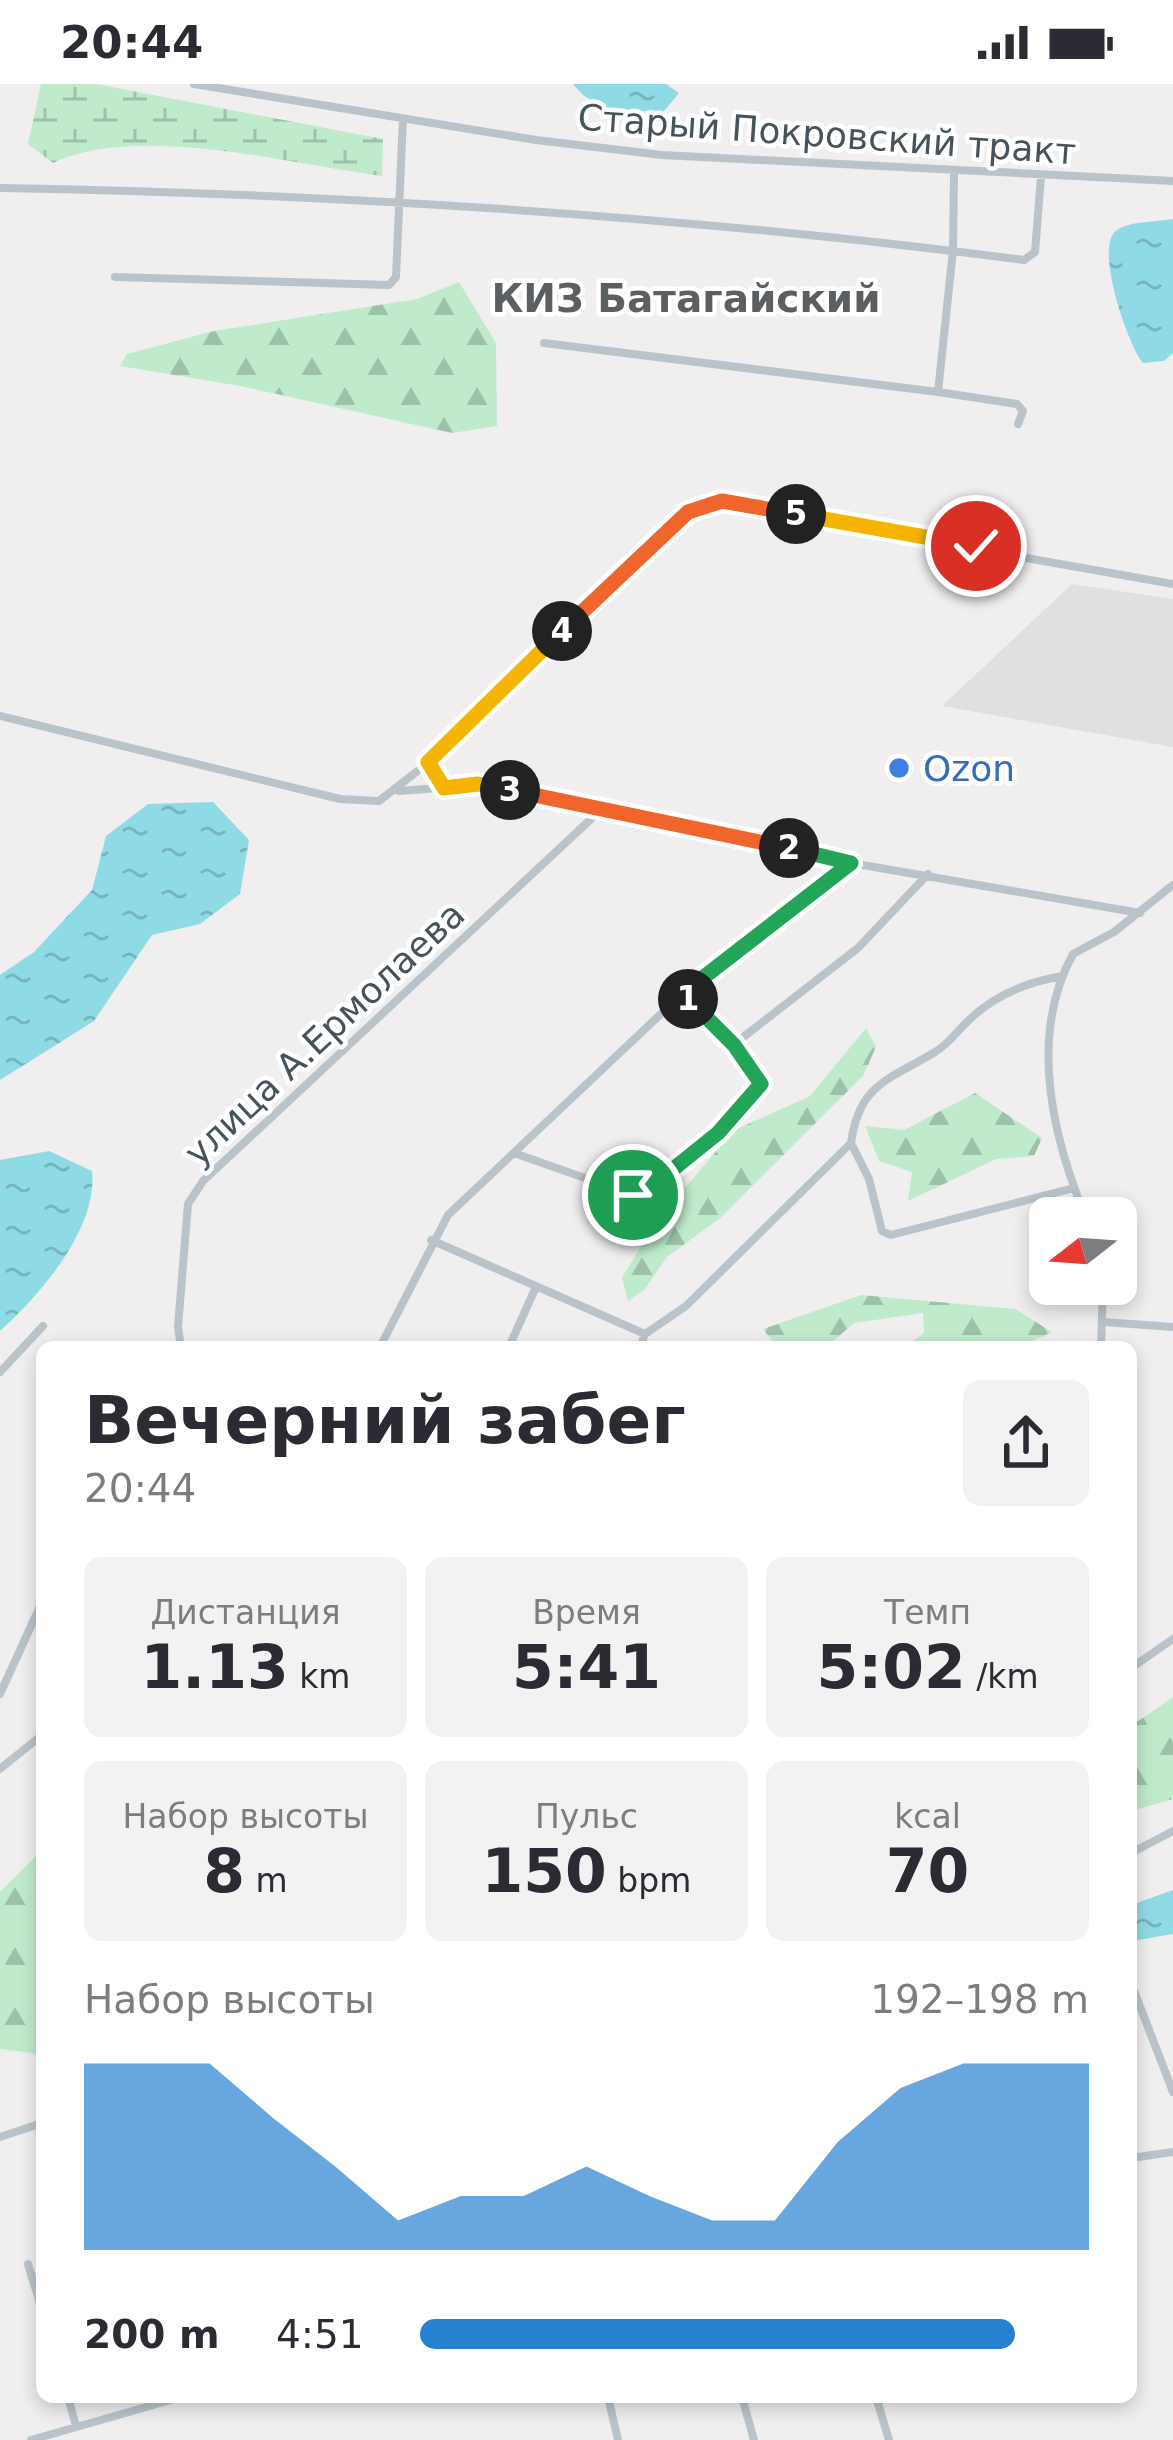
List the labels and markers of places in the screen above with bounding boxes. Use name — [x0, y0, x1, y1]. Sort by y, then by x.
pin: 5 — [766, 484, 826, 544]
pin — [925, 495, 1027, 597]
pin: 4 — [532, 601, 592, 661]
place label: Ozon — [923, 748, 1015, 789]
marker: Ozon — [886, 755, 912, 781]
pin: 3 — [480, 760, 540, 820]
pin: 2 — [759, 818, 819, 878]
pin: 1 — [658, 969, 718, 1029]
pin — [582, 1144, 684, 1246]

